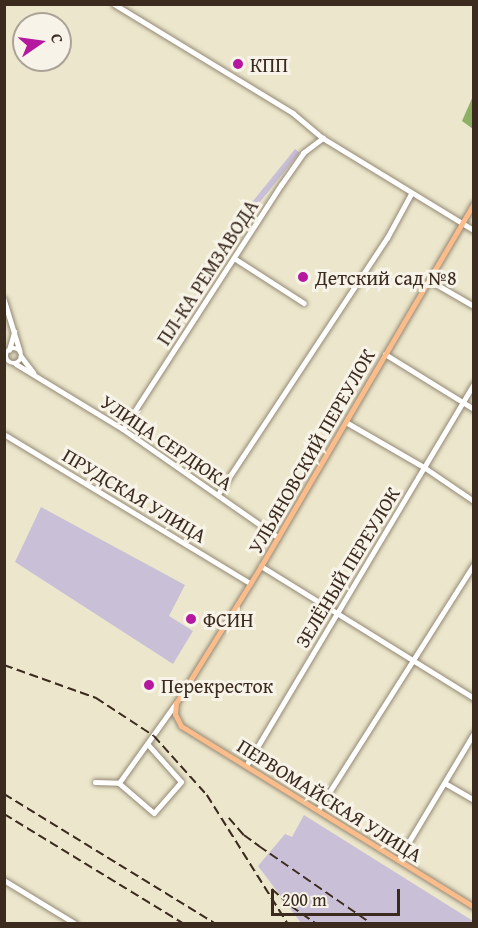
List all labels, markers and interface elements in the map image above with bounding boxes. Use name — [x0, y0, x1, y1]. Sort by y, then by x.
north arrow — [12, 12, 72, 72]
text: С — [45, 31, 70, 46]
place label: КПП — [250, 52, 288, 76]
marker: КПП — [231, 57, 245, 71]
street label: ПЛ-КА РЕМЗАВОДА — [151, 195, 263, 349]
place label: Детский сад №8 — [315, 265, 457, 289]
marker: Детский сад №8 — [296, 270, 310, 284]
street label: УЛЬЯНОВСКИЙ ПЕРЕУЛОК — [243, 344, 379, 558]
street label: УЛИЦА СЕРДЮКА — [97, 389, 237, 495]
street label: ПРУДСКАЯ УЛИЦА — [59, 443, 211, 547]
street label: ЗЕЛЁНЫЙ ПЕРЕУЛОК — [290, 482, 404, 652]
place label: ФСИН — [203, 607, 254, 631]
marker: ФСИН — [184, 612, 198, 626]
place label: Перекресток — [161, 673, 273, 697]
marker: Перекресток — [142, 678, 156, 692]
street label: ПЕРВОМАЙСКАЯ УЛИЦА — [233, 733, 427, 867]
scale bar — [274, 877, 403, 915]
text: 200 m — [282, 886, 327, 913]

